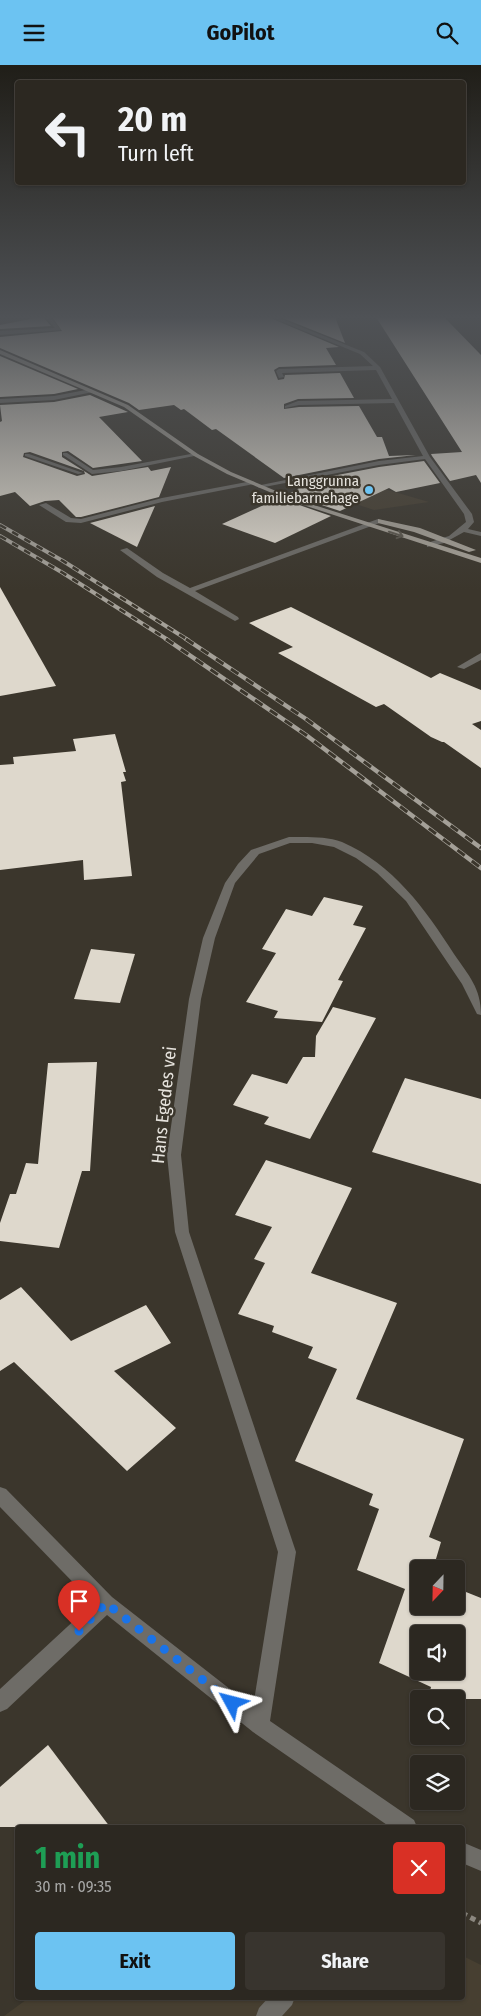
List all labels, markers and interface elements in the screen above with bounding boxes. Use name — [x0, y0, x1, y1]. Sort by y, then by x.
icon: menu — [20, 19, 48, 47]
text: GoPilot — [207, 19, 274, 46]
icon: search — [433, 19, 461, 47]
text: 20 m — [118, 98, 187, 140]
icon: left — [35, 100, 100, 165]
text: Turn left — [118, 140, 194, 167]
place label: Langgrunna familiebarnehage — [252, 472, 359, 507]
marker: Langgrunna familiebarnehage — [363, 484, 375, 496]
one-way arrow — [388, 530, 403, 539]
street label: Hans Egedes vei — [147, 1045, 181, 1165]
north arrow — [410, 1560, 465, 1615]
map controls — [410, 1560, 465, 1810]
pin — [58, 1580, 100, 1631]
icon: arrive — [65, 1587, 93, 1615]
button: sound — [410, 1625, 465, 1680]
position arrow — [205, 1676, 257, 1728]
button: search — [410, 1690, 465, 1745]
button: layers — [410, 1755, 465, 1810]
text: 1 min — [35, 1840, 100, 1876]
button: close — [393, 1842, 445, 1894]
text: 30 m · 09:35 — [35, 1877, 112, 1896]
button: Exit — [35, 1932, 235, 1990]
button: Share — [245, 1932, 445, 1990]

